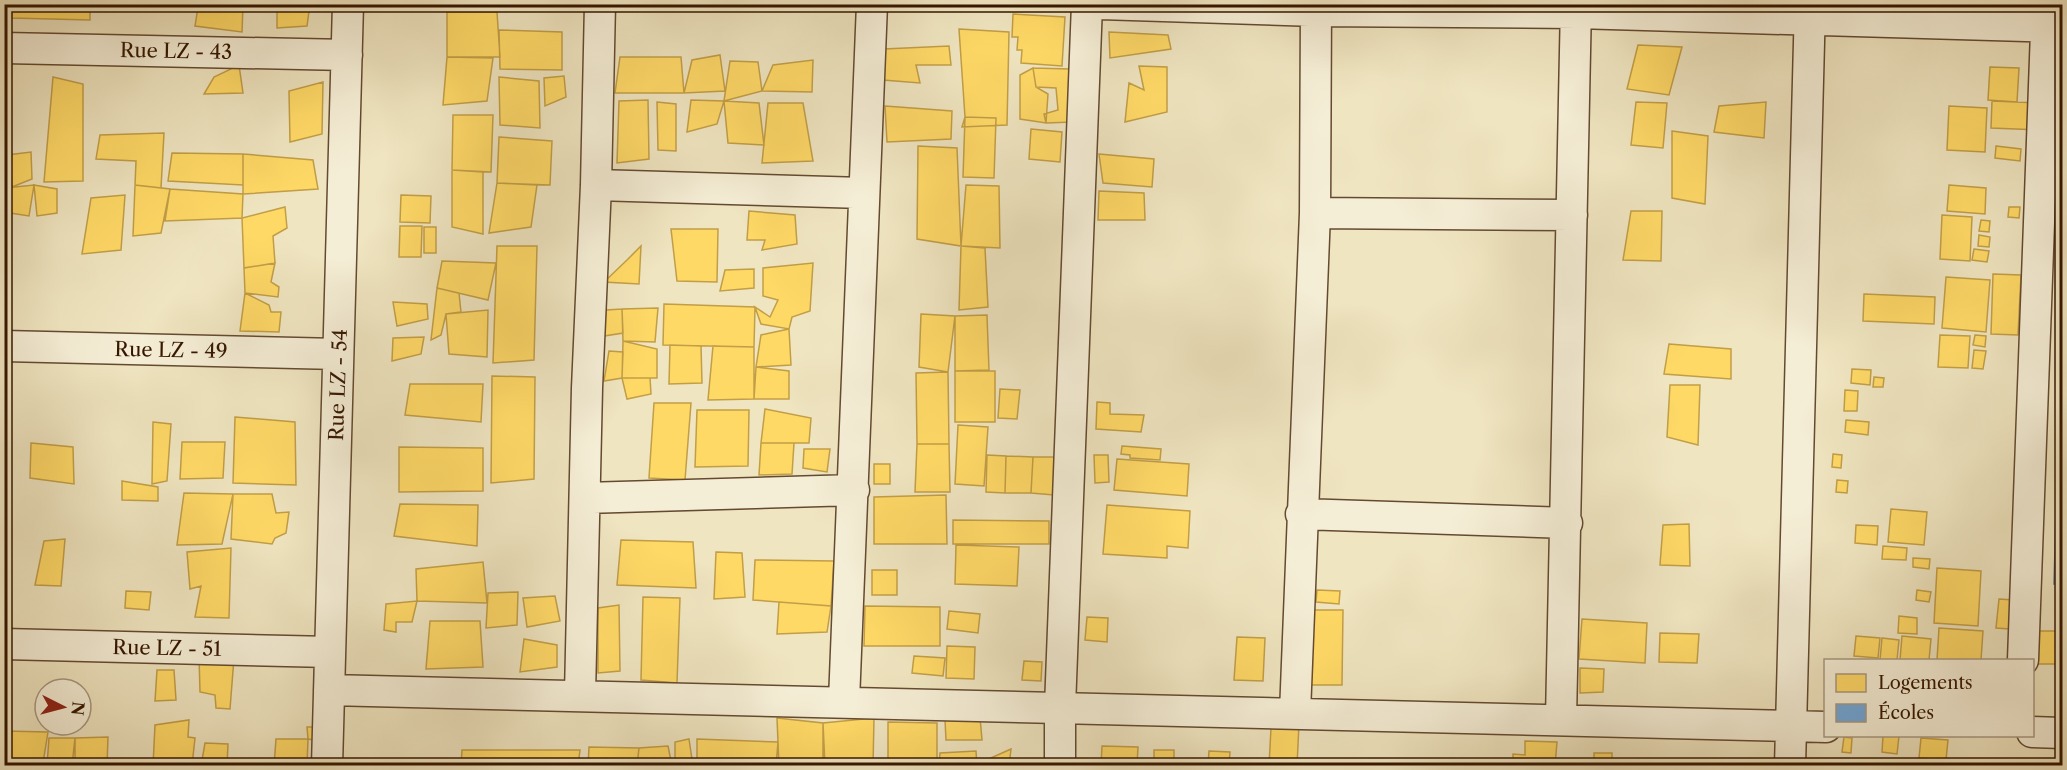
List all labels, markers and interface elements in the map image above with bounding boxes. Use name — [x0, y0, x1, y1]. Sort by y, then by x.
street label: Rue LZ - 43 — [120, 38, 232, 64]
street label: Rue LZ - 54 — [324, 328, 352, 442]
street label: Rue LZ - 49 — [114, 337, 228, 363]
street label: Rue LZ - 51 — [112, 635, 222, 661]
legend — [1824, 659, 2034, 737]
text: Logements — [1878, 672, 1973, 694]
north arrow — [33, 677, 93, 737]
text: N — [67, 701, 89, 717]
text: Écoles — [1878, 701, 1934, 724]

